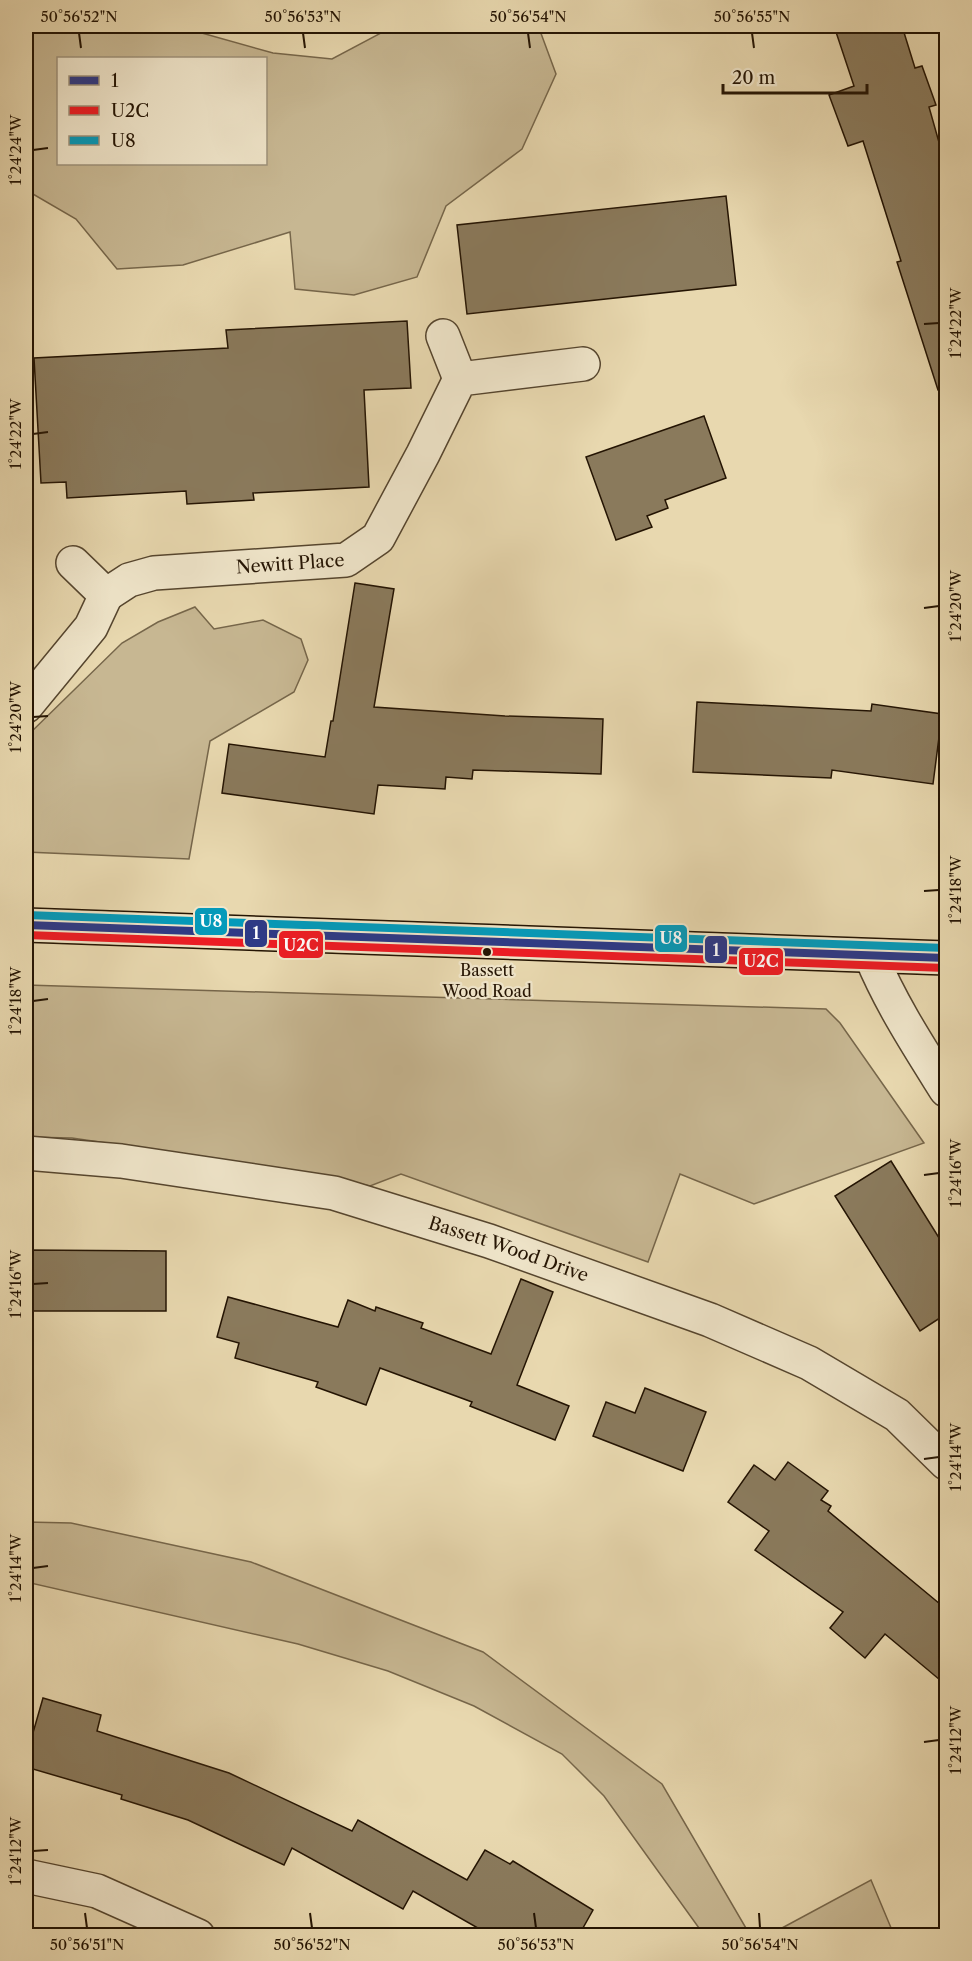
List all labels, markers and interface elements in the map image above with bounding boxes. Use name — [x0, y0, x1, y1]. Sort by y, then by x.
text: 50°56'52"N — [40, 7, 118, 26]
text: 50°56'53"N — [265, 7, 341, 26]
text: 50°56'54"N — [489, 7, 567, 26]
text: 50°56'55"N — [714, 7, 790, 26]
legend — [57, 57, 267, 165]
scale bar — [723, 57, 867, 95]
text: 20 m — [732, 67, 776, 89]
text: 1 — [111, 70, 119, 92]
text: U2C — [111, 100, 149, 122]
text: 1°24'24"W — [6, 114, 25, 185]
text: U8 — [111, 130, 136, 152]
text: 1°24'22"W — [946, 287, 965, 358]
text: 1°24'22"W — [6, 398, 25, 469]
street label: Newitt Place — [235, 549, 345, 578]
text: 1°24'20"W — [946, 570, 965, 642]
text: 1°24'20"W — [6, 681, 25, 753]
text: 1°24'18"W — [946, 855, 965, 924]
line badge: U8 — [194, 907, 228, 936]
text: U8 — [200, 911, 223, 931]
line badge: 1 — [244, 919, 268, 948]
text: 1 — [252, 923, 260, 943]
line badge: U8 — [654, 924, 688, 953]
text: U8 — [660, 928, 683, 948]
line badge: U2C — [278, 930, 324, 959]
text: U2C — [283, 935, 319, 955]
line badge: 1 — [704, 935, 728, 964]
text: 1 — [712, 940, 720, 960]
marker: Bassett Wood Road — [481, 946, 493, 958]
line badge: U2C — [738, 947, 784, 976]
text: U2C — [743, 951, 779, 971]
place label: Bassett Wood Road — [441, 960, 532, 1001]
text: 1°24'18"W — [6, 966, 25, 1035]
text: 1°24'16"W — [946, 1138, 965, 1207]
street label: Bassett Wood Drive — [426, 1212, 591, 1287]
text: 1°24'16"W — [6, 1249, 25, 1318]
text: 1°24'14"W — [946, 1422, 965, 1491]
text: 1°24'14"W — [6, 1533, 25, 1602]
text: 1°24'12"W — [946, 1705, 965, 1774]
text: 1°24'12"W — [6, 1816, 25, 1885]
text: 50°56'51"N — [50, 1935, 124, 1954]
text: 50°56'52"N — [273, 1935, 351, 1954]
text: 50°56'53"N — [498, 1935, 574, 1954]
text: 50°56'54"N — [721, 1935, 799, 1954]

